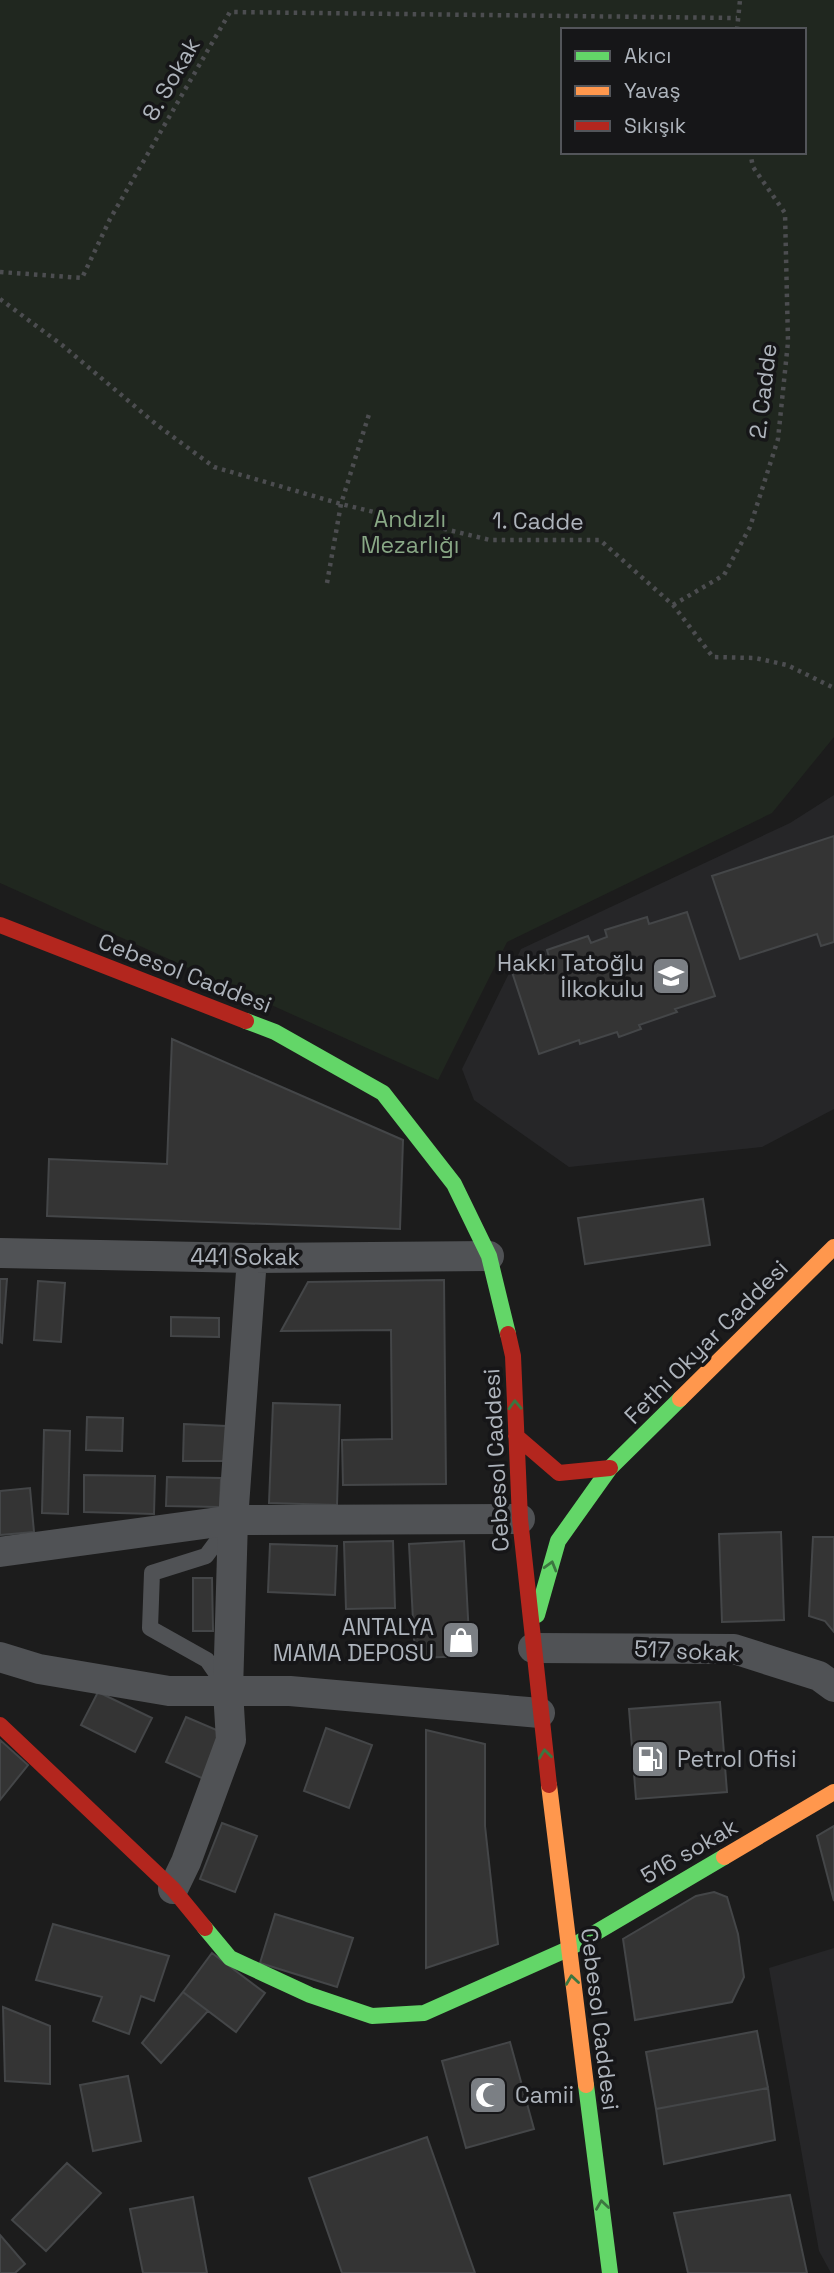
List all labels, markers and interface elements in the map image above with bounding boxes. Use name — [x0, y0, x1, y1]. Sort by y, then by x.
legend — [561, 28, 806, 154]
street label: 8. Sokak — [135, 32, 207, 126]
text: Akıcı — [624, 42, 671, 69]
text: Yavaş — [624, 77, 681, 104]
text: Sıkışık — [624, 112, 686, 139]
street label: 2. Cadde — [742, 342, 784, 440]
park label: Andızlı Mezarlığı — [361, 504, 459, 560]
street label: 1. Cadde — [492, 505, 584, 537]
street label: Cebesol Caddesi — [94, 926, 276, 1020]
place label: Hakkı Tatoğlu İlkokulu — [497, 948, 644, 1004]
school or university icon: Hakkı Tatoğlu İlkokulu — [650, 955, 692, 997]
street label: 441 Sokak — [190, 1242, 300, 1272]
street label: Fethi Okyar Caddesi — [618, 1254, 794, 1430]
street label: Cebesol Caddesi — [476, 1368, 516, 1552]
one-way arrow — [507, 1400, 522, 1411]
one-way arrow — [542, 1560, 557, 1572]
place label: ANTALYA MAMA DEPOSU — [273, 1612, 434, 1668]
shop icon: ANTALYA MAMA DEPOSU — [440, 1619, 482, 1661]
street label: 517 sokak — [633, 1633, 741, 1669]
fuel station icon: Petrol Ofisi — [629, 1738, 671, 1780]
place label: Petrol Ofisi — [677, 1744, 797, 1774]
one-way arrow — [537, 1748, 552, 1760]
street label: 516 sokak — [635, 1811, 743, 1891]
street label: Cebesol Caddesi — [574, 1926, 626, 2112]
one-way arrow — [564, 1974, 579, 1986]
mosque icon: Camii — [467, 2074, 509, 2116]
place label: Camii — [515, 2080, 574, 2110]
one-way arrow — [594, 2199, 609, 2211]

